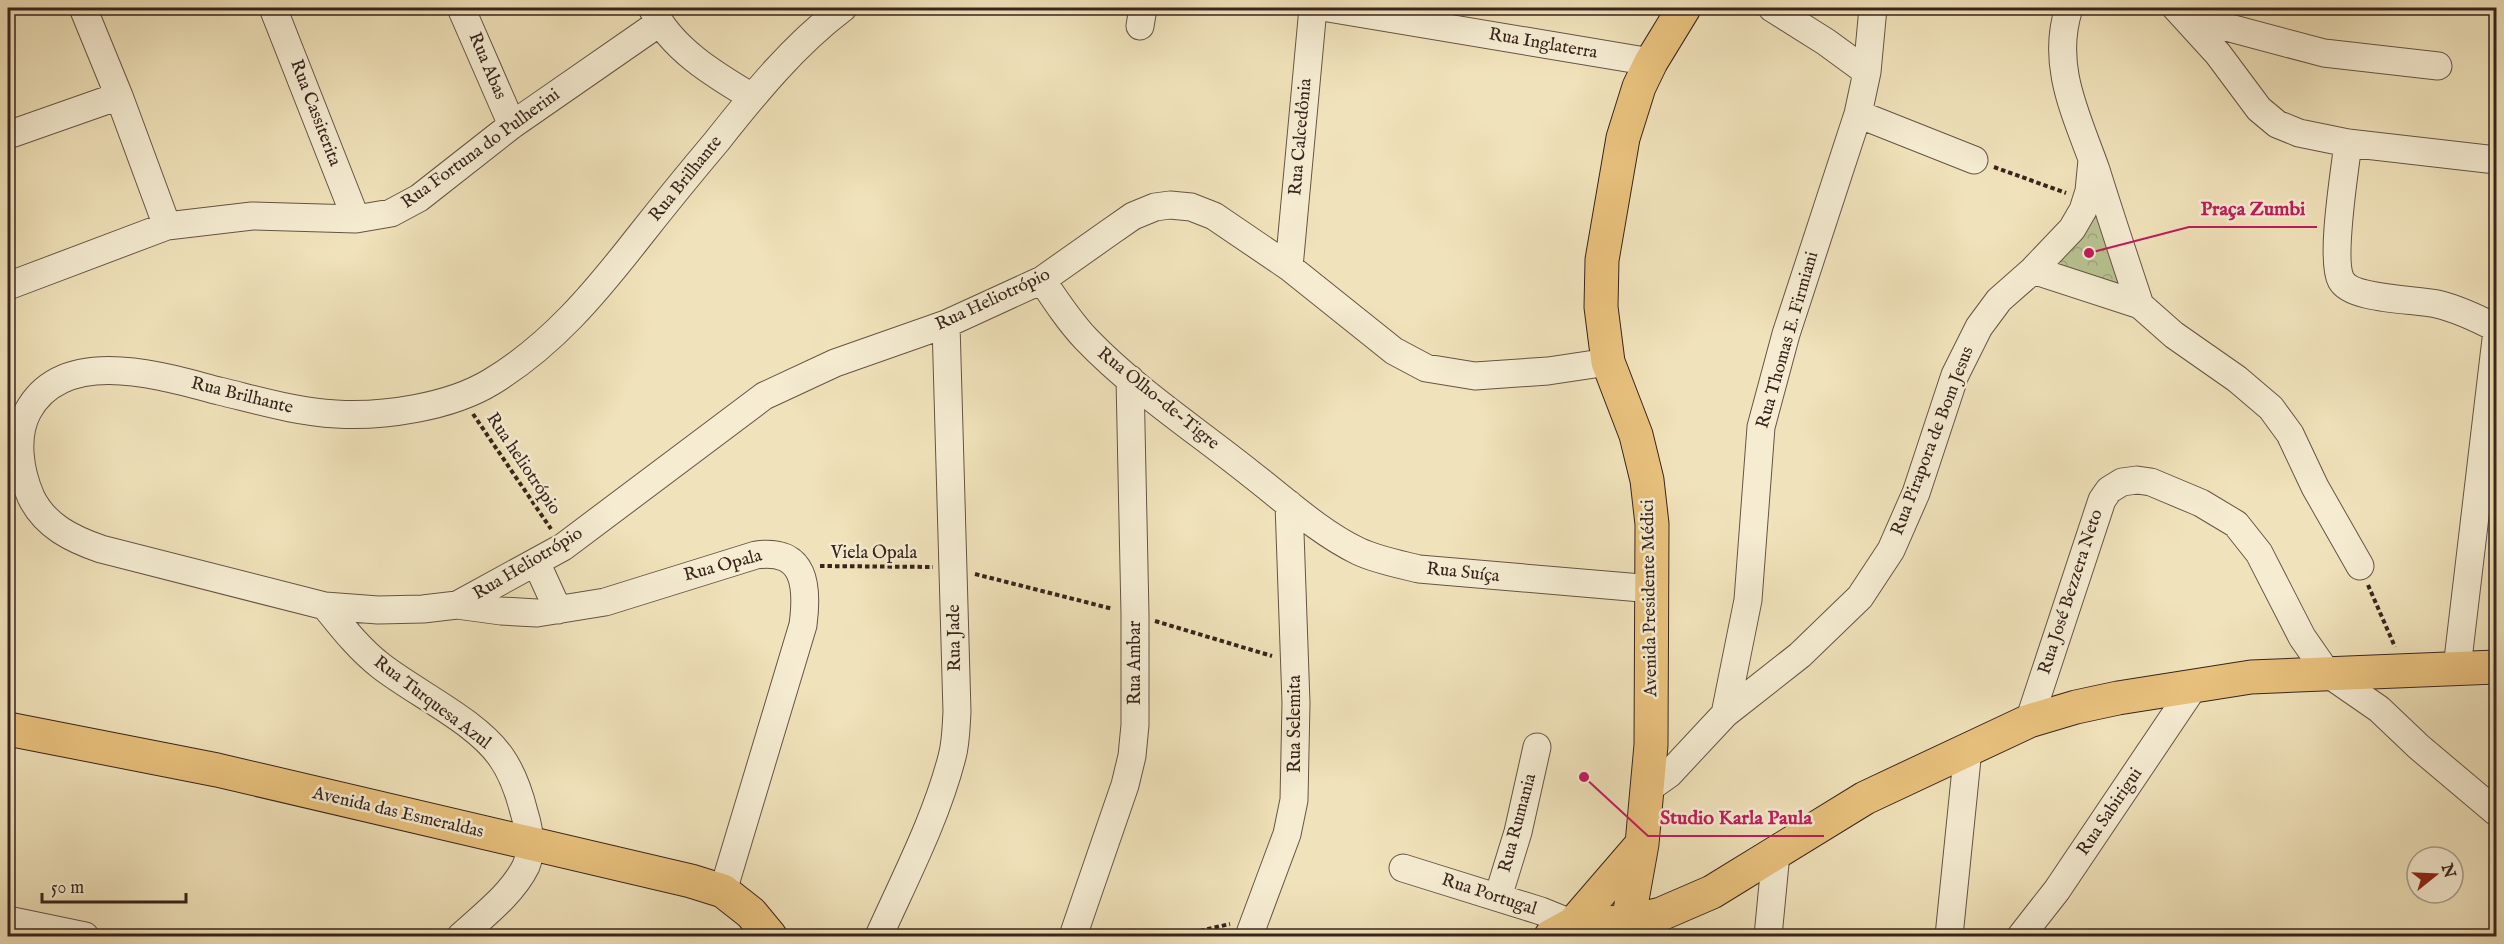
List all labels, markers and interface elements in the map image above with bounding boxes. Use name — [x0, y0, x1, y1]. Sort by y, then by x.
street label: Rua Inglaterra — [1487, 23, 1599, 65]
street label: Rua Abas — [463, 29, 511, 103]
street label: Rua Cassiterita — [284, 56, 346, 170]
street label: Rua Calcedônia — [1284, 77, 1318, 197]
street label: Rua Fortuna do Pulherini — [397, 84, 565, 214]
street label: Rua Brilhante — [644, 131, 728, 227]
callout: Praça Zumbi — [2189, 189, 2317, 227]
text: Praça Zumbi — [2201, 197, 2306, 222]
street label: Rua Thomas E. Firmiani — [1752, 249, 1824, 431]
street label: Rua Heliotrópio — [932, 263, 1054, 337]
street label: Rua Olho-de-Tigre — [1092, 343, 1224, 455]
street label: Rua Pirapora de Bom Jesus — [1886, 343, 1980, 539]
street label: Rua Brilhante — [189, 372, 295, 420]
street label: Rua heliotrópio — [480, 408, 566, 520]
street label: Avenida Presidente Médici — [1637, 499, 1663, 698]
street label: Rua José Bezzera Neto — [2033, 506, 2109, 678]
street label: Rua Heliotrópio — [469, 522, 587, 606]
street label: Viela Opala — [830, 542, 917, 565]
street label: Rua Opala — [681, 545, 765, 587]
street label: Rua Suíça — [1425, 558, 1501, 588]
street label: Rua Jade — [943, 604, 967, 672]
street label: Rua Ambar — [1124, 620, 1147, 705]
street label: Rua Turquesa Azul — [369, 651, 495, 755]
street label: Rua Selemita — [1284, 675, 1307, 773]
street label: Rua Sabirigui — [2072, 763, 2148, 860]
street label: Rua Rumania — [1494, 771, 1542, 875]
street label: Avenida das Esmeraldas — [309, 782, 486, 844]
callout: Studio Karla Paula — [1648, 798, 1824, 836]
text: Studio Karla Paula — [1660, 806, 1812, 831]
north arrow — [2405, 845, 2465, 905]
text: N — [2435, 860, 2459, 881]
scale bar — [42, 866, 186, 904]
street label: Rua Portugal — [1438, 869, 1540, 921]
text: 50 m — [51, 877, 84, 900]

